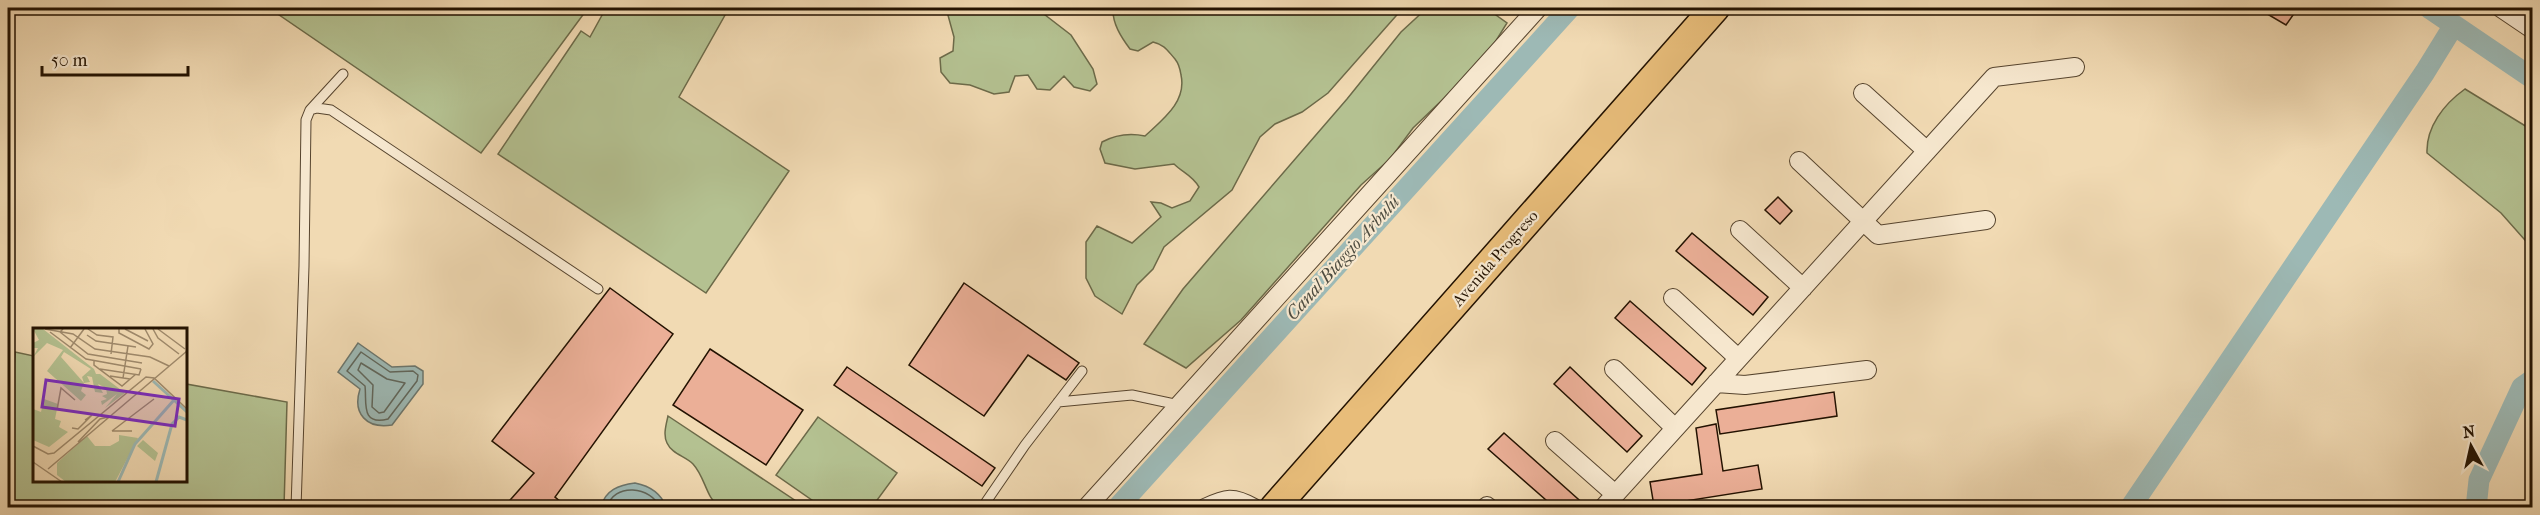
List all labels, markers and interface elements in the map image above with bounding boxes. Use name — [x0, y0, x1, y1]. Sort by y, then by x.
scale bar — [42, 39, 188, 77]
text: 50 m — [51, 50, 88, 71]
water label: Canal Biaggio Arbulú — [1282, 191, 1405, 324]
street label: Avenida Progreso — [1448, 206, 1542, 311]
inset map — [33, 328, 188, 482]
north arrow — [2441, 416, 2501, 476]
text: N — [2462, 421, 2477, 442]

